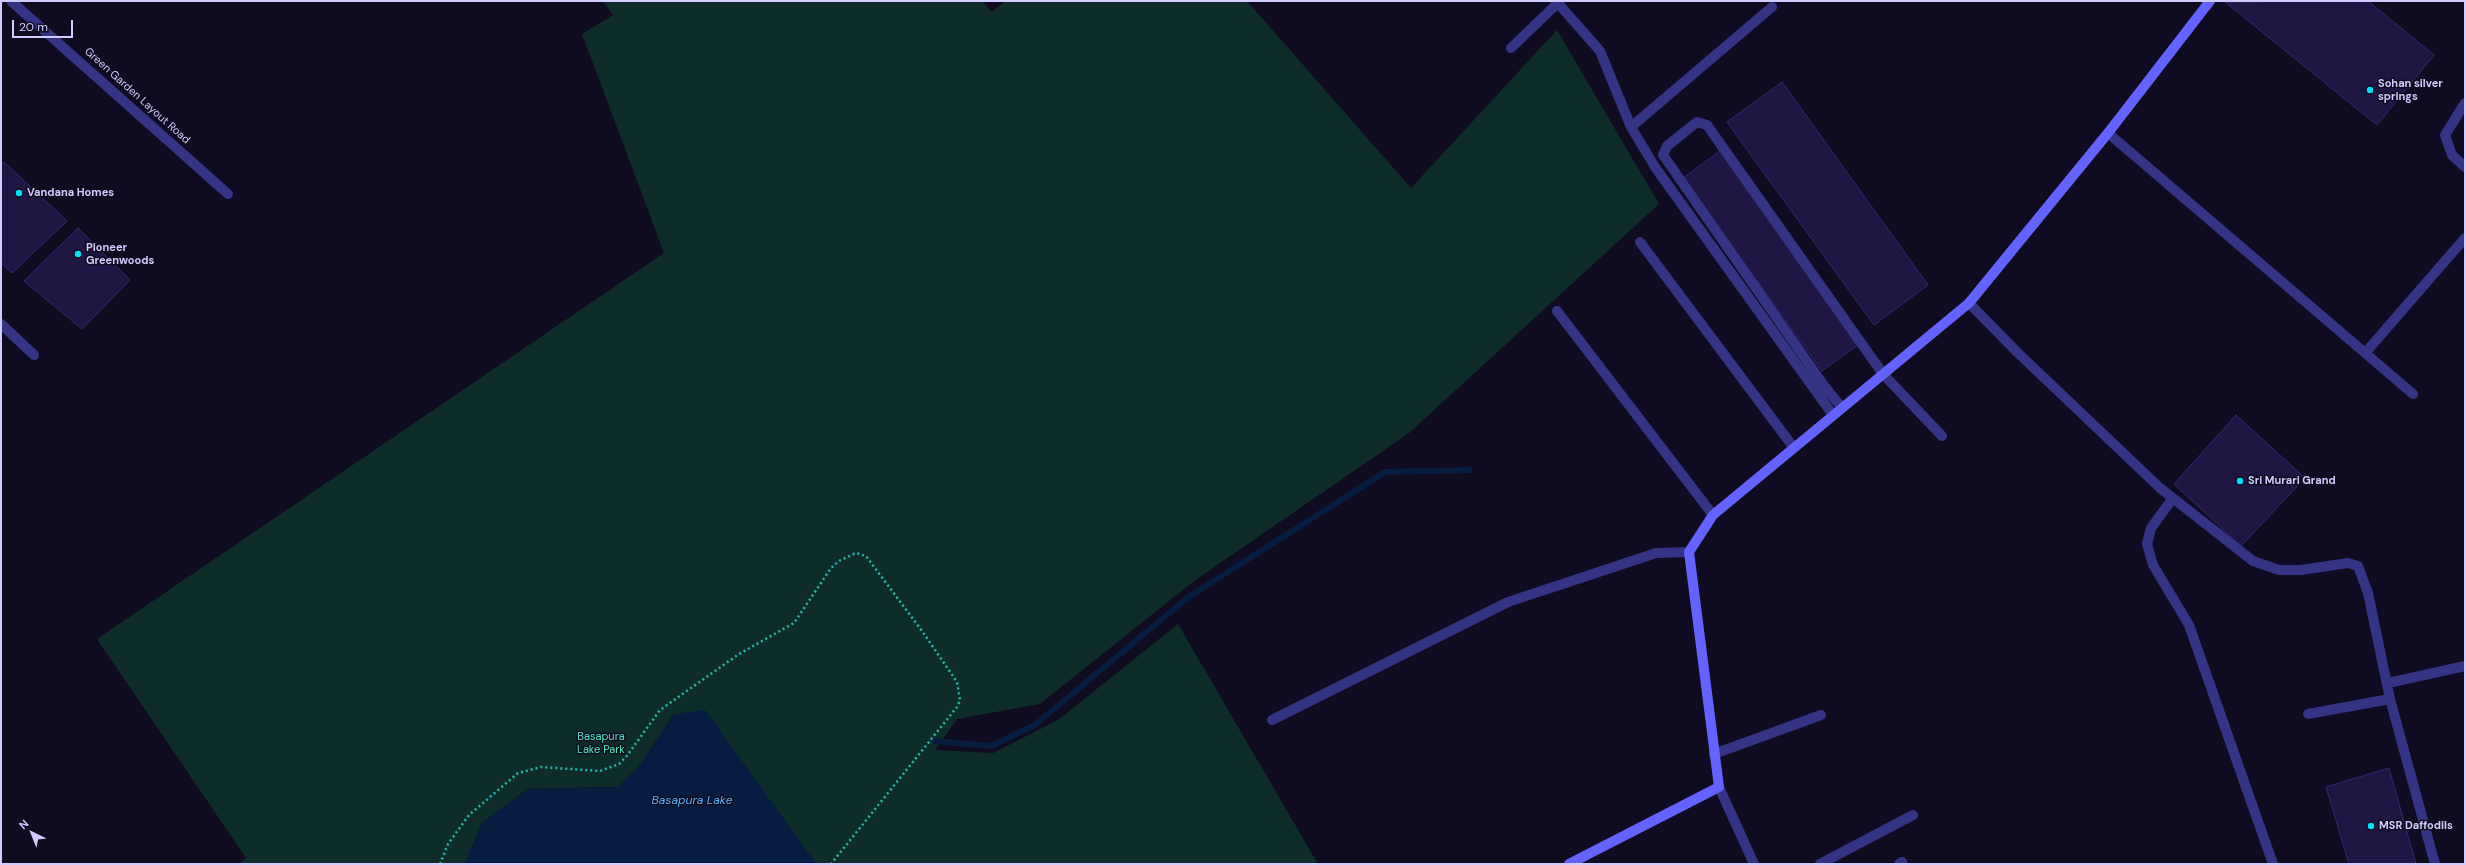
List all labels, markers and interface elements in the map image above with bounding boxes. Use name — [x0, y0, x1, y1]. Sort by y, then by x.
scale bar — [14, 12, 75, 38]
text: 20 m — [19, 19, 48, 35]
street label: Green Garden Layout Road — [82, 45, 192, 147]
place label: Sohan silver springs — [2378, 77, 2443, 103]
marker: Sohan silver springs — [2365, 85, 2375, 95]
place label: Vandana Homes — [27, 186, 114, 200]
marker: Vandana Homes — [14, 188, 24, 198]
place label: Pioneer Greenwoods — [86, 241, 154, 267]
marker: Pioneer Greenwoods — [73, 249, 83, 259]
place label: Sri Murari Grand — [2248, 474, 2336, 488]
marker: Sri Murari Grand — [2235, 476, 2245, 486]
park label: Basapura Lake Park — [577, 730, 625, 756]
water label: Basapura Lake — [651, 794, 733, 808]
north arrow — [12, 813, 52, 853]
text: N — [16, 816, 32, 832]
place label: MSR Daffodils — [2379, 819, 2453, 833]
marker: MSR Daffodils — [2366, 821, 2376, 831]

